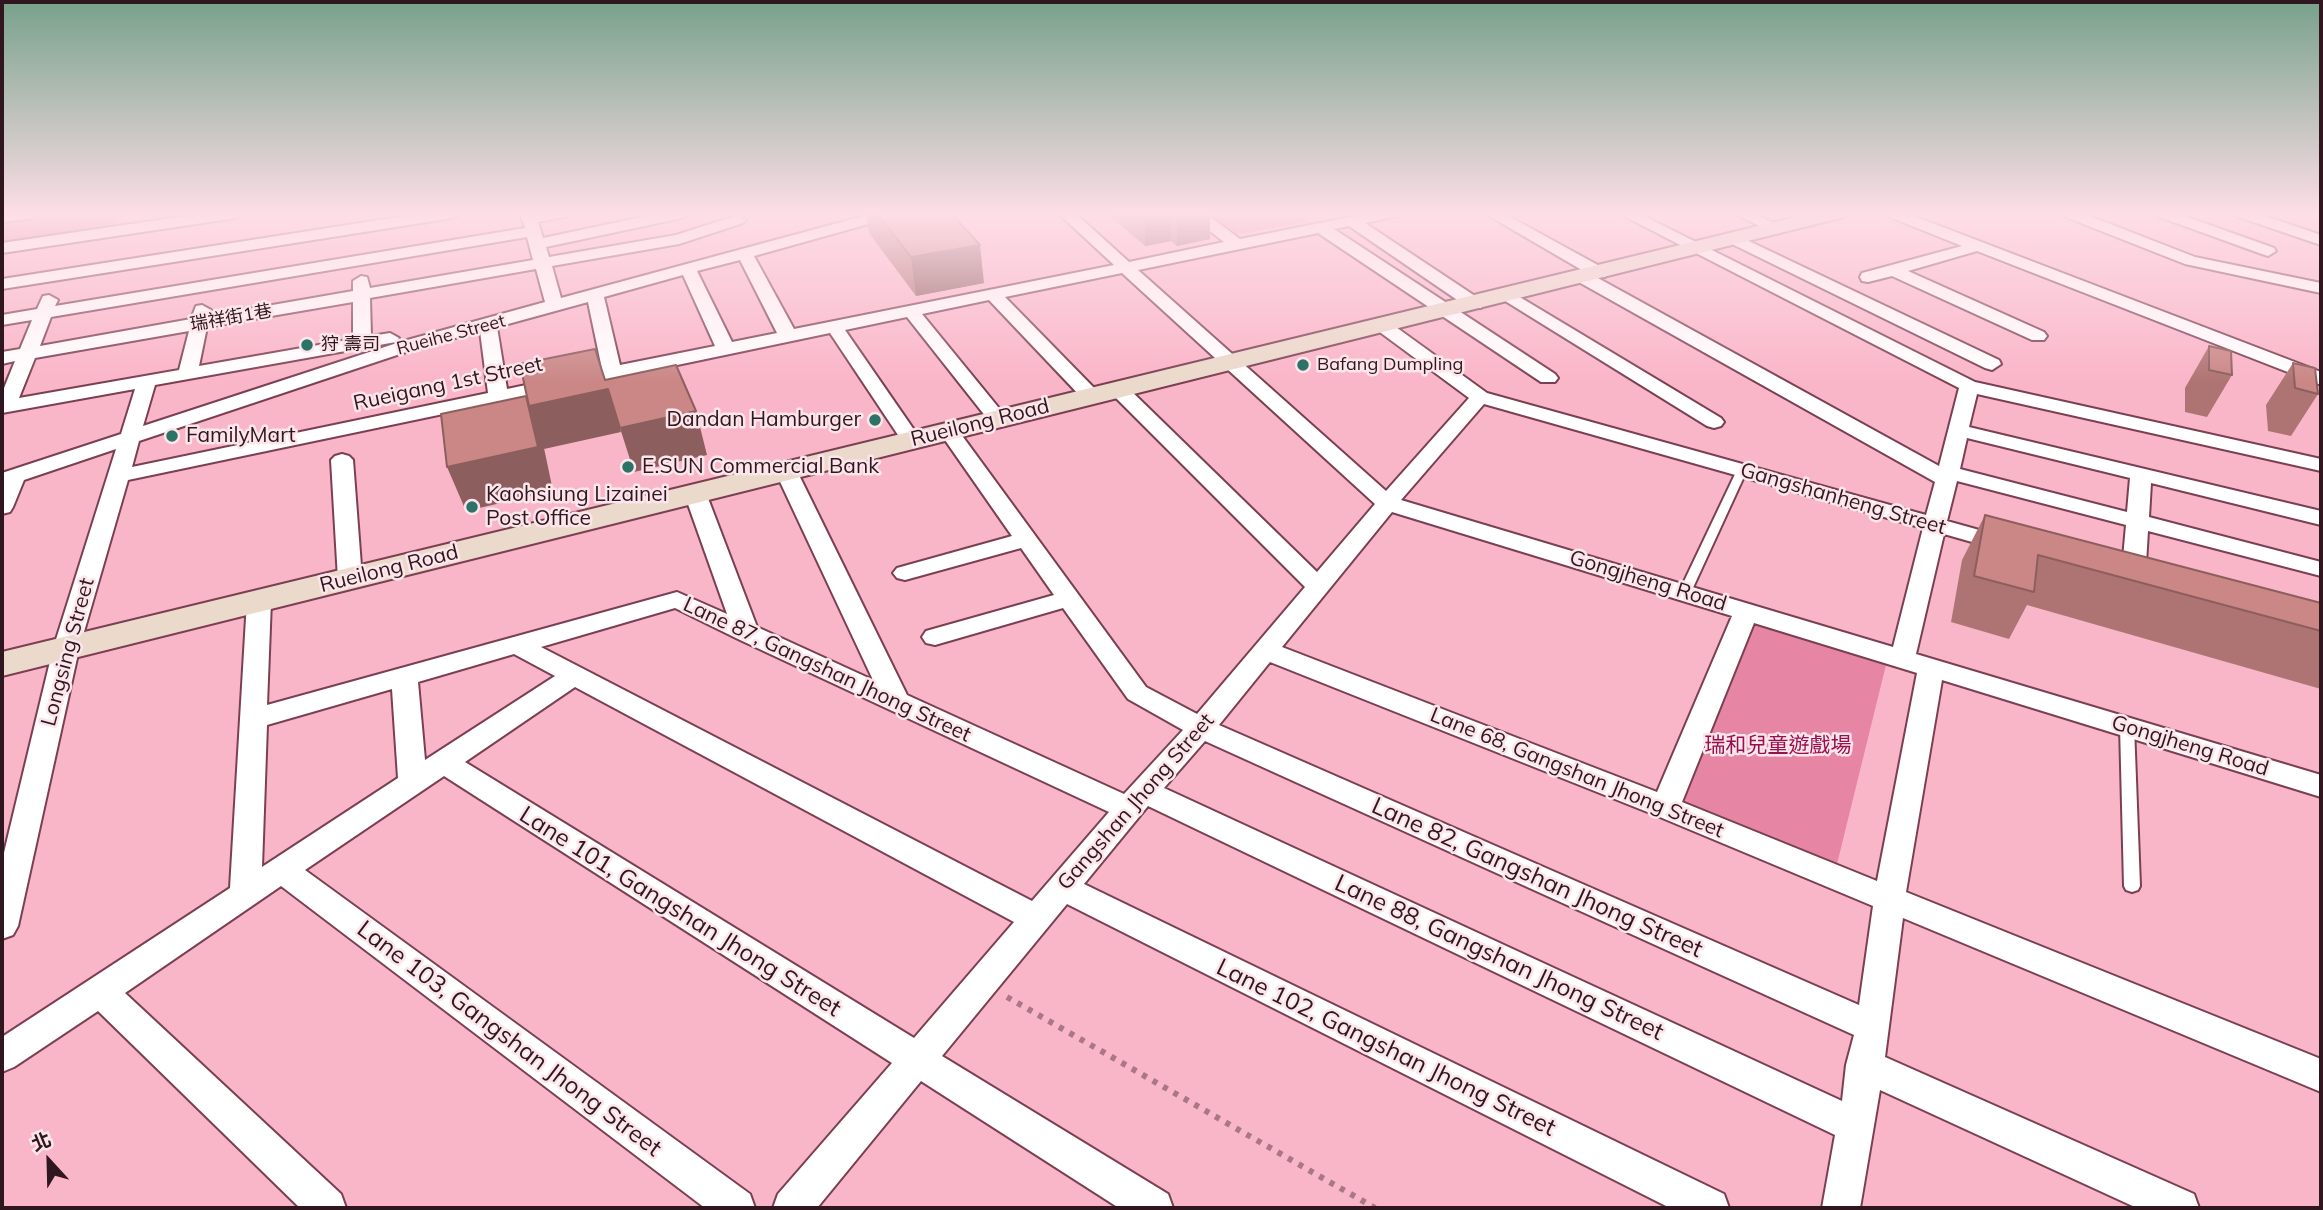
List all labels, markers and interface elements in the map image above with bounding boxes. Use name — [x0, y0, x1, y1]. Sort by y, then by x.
street label: 瑞祥街1巷 — [188, 300, 274, 336]
street label: Rueihe Street — [394, 310, 508, 360]
place label: 狩 壽司 — [321, 334, 380, 356]
marker: 狩 壽司 — [299, 337, 315, 353]
street label: Rueigang 1st Street — [351, 352, 545, 416]
place label: Bafang Dumpling — [1317, 354, 1463, 376]
marker: Bafang Dumpling — [1295, 357, 1311, 373]
street label: Rueilong Road — [908, 394, 1052, 452]
place label: Dandan Hamburger — [666, 407, 861, 433]
marker: Dandan Hamburger — [867, 412, 883, 428]
place label: FamilyMart — [186, 423, 296, 449]
marker: FamilyMart — [164, 428, 180, 444]
place label: E.SUN Commercial Bank — [642, 454, 879, 480]
street label: Gangshanheng Street — [1737, 458, 1949, 540]
marker: E.SUN Commercial Bank — [620, 459, 636, 475]
place label: Kaohsiung Lizainei Post Office — [486, 482, 668, 532]
marker: Kaohsiung Lizainei Post Office — [464, 499, 480, 515]
street label: Rueilong Road — [317, 540, 461, 598]
street label: Gongjheng Road — [1566, 545, 1730, 617]
street label: Longsing Street — [36, 575, 100, 729]
street label: Lane 87, Gangshan Jhong Street — [679, 592, 975, 748]
street label: Lane 68, Gangshan Jhong Street — [1426, 702, 1728, 844]
street label: Gangshan Jhong Street — [1052, 709, 1220, 895]
street label: Gongjheng Road — [2108, 710, 2272, 782]
park label: 瑞和兒童遊戲場 — [1705, 733, 1851, 759]
street label: Lane 82, Gangshan Jhong Street — [1367, 792, 1707, 964]
street label: Lane 101, Gangshan Jhong Street — [514, 801, 846, 1023]
street label: Lane 88, Gangshan Jhong Street — [1330, 869, 1668, 1047]
street label: Lane 103, Gangshan Jhong Street — [351, 915, 667, 1163]
street label: Lane 102, Gangshan Jhong Street — [1212, 953, 1560, 1143]
north arrow — [14, 1126, 84, 1196]
text: 北 — [28, 1127, 54, 1156]

